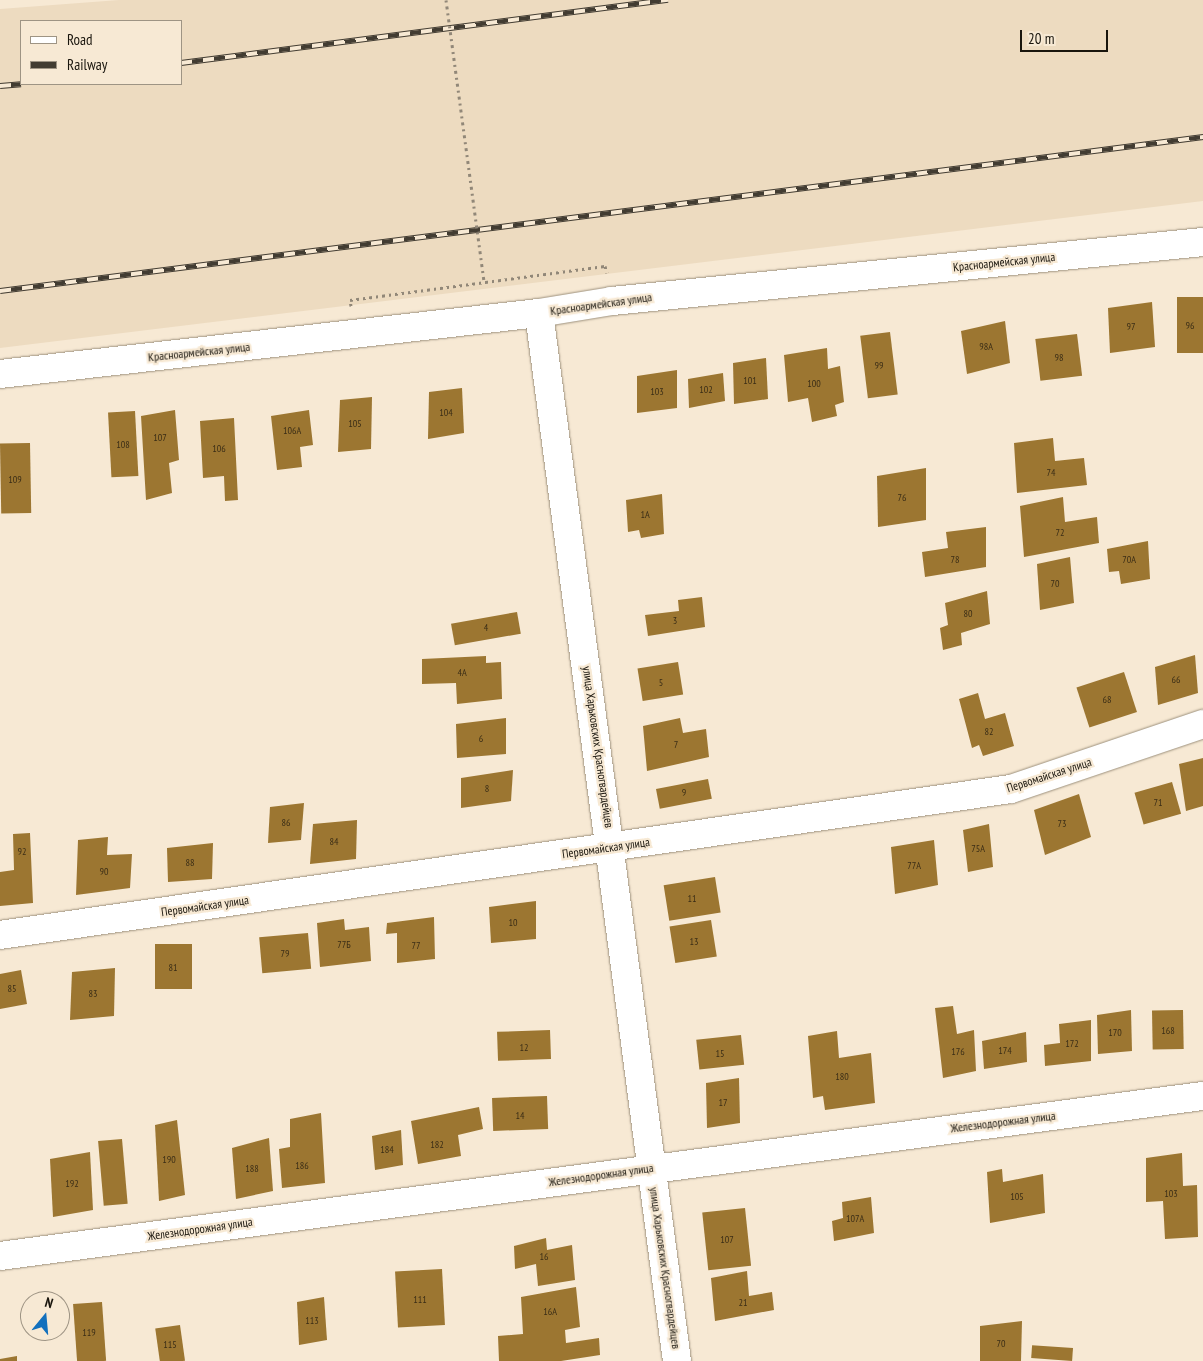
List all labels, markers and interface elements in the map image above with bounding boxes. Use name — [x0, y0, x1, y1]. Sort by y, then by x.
legend — [20, 20, 182, 85]
scale bar — [1023, 20, 1110, 52]
text: 20 m — [1028, 29, 1054, 48]
text: Road — [67, 30, 93, 49]
text: Railway — [67, 55, 107, 74]
street label: Красноармейская улица — [952, 249, 1056, 275]
street label: Красноармейская улица — [549, 290, 653, 318]
house number: 96 — [1186, 320, 1194, 332]
house number: 97 — [1127, 321, 1135, 333]
street label: Красноармейская улица — [147, 339, 251, 365]
house number: 98А — [979, 341, 993, 353]
house number: 98 — [1055, 352, 1063, 364]
house number: 99 — [875, 360, 883, 372]
house number: 101 — [743, 375, 757, 387]
house number: 100 — [807, 378, 821, 390]
house number: 102 — [699, 384, 713, 396]
house number: 103 — [650, 386, 664, 398]
house number: 104 — [439, 407, 453, 419]
house number: 105 — [348, 418, 362, 430]
house number: 106А — [283, 425, 301, 437]
house number: 107 — [153, 432, 167, 444]
house number: 108 — [116, 439, 130, 451]
house number: 106 — [212, 443, 226, 455]
house number: 74 — [1047, 467, 1055, 479]
house number: 109 — [8, 474, 22, 486]
house number: 76 — [898, 492, 906, 504]
house number: 1А — [640, 509, 650, 521]
house number: 72 — [1056, 527, 1064, 539]
house number: 78 — [951, 554, 959, 566]
house number: 70А — [1122, 554, 1136, 566]
house number: 70 — [1051, 578, 1059, 590]
house number: 80 — [964, 608, 972, 620]
house number: 3 — [673, 615, 677, 627]
house number: 4 — [484, 622, 488, 634]
street label: улица Харьковских Красногвардейцев — [579, 665, 617, 829]
house number: 4А — [457, 667, 467, 679]
house number: 66 — [1172, 674, 1180, 686]
house number: 5 — [659, 677, 663, 689]
house number: 68 — [1103, 694, 1111, 706]
house number: 82 — [985, 726, 993, 738]
house number: 6 — [479, 733, 483, 745]
house number: 7 — [674, 739, 678, 751]
street label: Первомайская улица — [1005, 755, 1093, 795]
house number: 8 — [485, 783, 489, 795]
house number: 9 — [682, 787, 686, 799]
house number: 71 — [1154, 797, 1162, 809]
house number: 86 — [282, 817, 290, 829]
house number: 73 — [1058, 818, 1066, 830]
street label: Первомайская улица — [561, 835, 651, 861]
house number: 84 — [330, 836, 338, 848]
house number: 75А — [971, 843, 985, 855]
house number: 92 — [18, 846, 26, 858]
house number: 88 — [186, 857, 194, 869]
house number: 77А — [907, 860, 921, 872]
house number: 90 — [100, 866, 108, 878]
street label: Первомайская улица — [160, 893, 250, 919]
house number: 11 — [688, 893, 696, 905]
house number: 10 — [509, 917, 517, 929]
house number: 13 — [690, 936, 698, 948]
house number: 77Б — [337, 939, 351, 951]
house number: 77 — [412, 940, 420, 952]
house number: 79 — [281, 948, 289, 960]
house number: 81 — [169, 962, 177, 974]
house number: 85 — [8, 983, 16, 995]
house number: 83 — [89, 988, 97, 1000]
house number: 168 — [1161, 1025, 1175, 1037]
house number: 170 — [1108, 1027, 1122, 1039]
house number: 172 — [1065, 1038, 1079, 1050]
house number: 12 — [520, 1042, 528, 1054]
house number: 174 — [998, 1045, 1012, 1057]
house number: 176 — [951, 1046, 965, 1058]
house number: 15 — [716, 1048, 724, 1060]
house number: 180 — [835, 1071, 849, 1083]
house number: 17 — [719, 1097, 727, 1109]
street label: Железнодорожная улица — [950, 1108, 1056, 1136]
house number: 14 — [516, 1110, 524, 1122]
house number: 182 — [430, 1139, 444, 1151]
house number: 184 — [380, 1144, 394, 1156]
house number: 190 — [162, 1154, 176, 1166]
house number: 186 — [295, 1160, 309, 1172]
street label: Железнодорожная улица — [548, 1161, 654, 1189]
house number: 188 — [245, 1163, 259, 1175]
house number: 192 — [65, 1178, 79, 1190]
street label: улица Харьковских Красногвардейцев — [646, 1186, 684, 1350]
house number: 103 — [1164, 1188, 1178, 1200]
house number: 105 — [1010, 1191, 1024, 1203]
house number: 107А — [846, 1213, 864, 1225]
street label: Железнодорожная улица — [147, 1215, 253, 1243]
house number: 107 — [720, 1234, 734, 1246]
house number: 16 — [540, 1251, 548, 1263]
north arrow — [20, 1291, 70, 1341]
text: N — [43, 1293, 55, 1312]
house number: 111 — [413, 1294, 427, 1306]
house number: 21 — [739, 1297, 747, 1309]
house number: 16А — [543, 1306, 557, 1318]
house number: 113 — [305, 1315, 319, 1327]
house number: 119 — [82, 1327, 96, 1339]
house number: 70 — [997, 1338, 1005, 1350]
house number: 115 — [163, 1339, 177, 1351]

